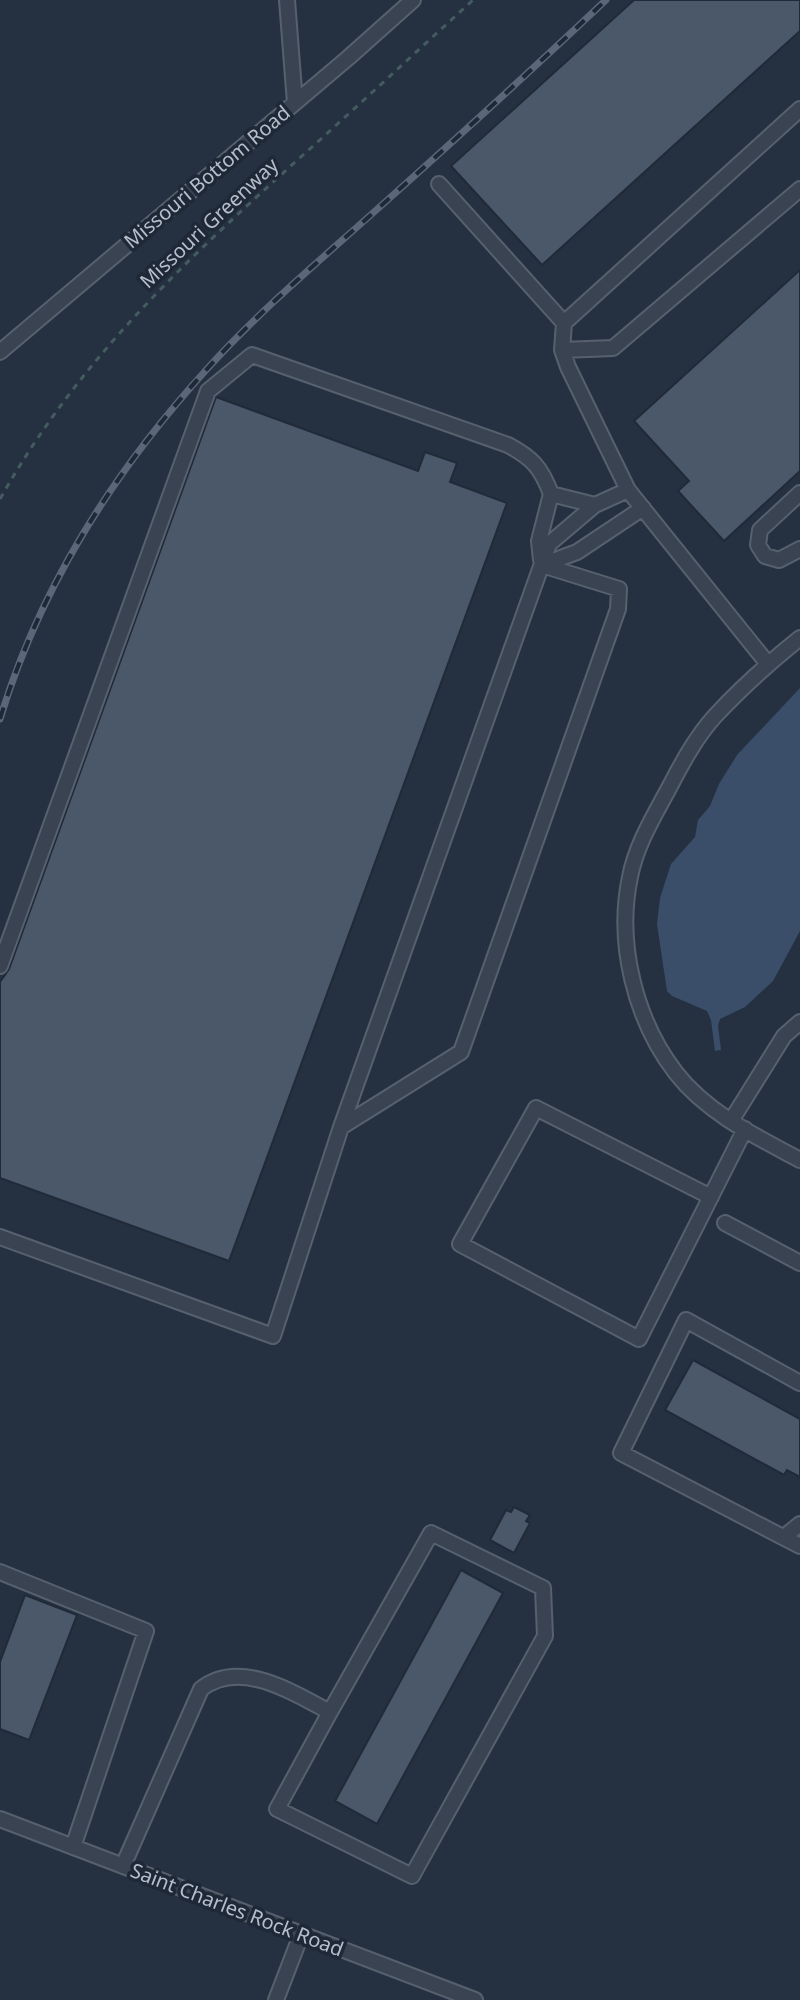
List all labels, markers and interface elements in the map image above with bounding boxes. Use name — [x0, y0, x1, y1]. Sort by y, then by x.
street label: Missouri Bottom Road — [118, 99, 295, 254]
street label: Missouri Greenway — [134, 151, 284, 294]
street label: Saint Charles Rock Road — [127, 1856, 347, 1963]

